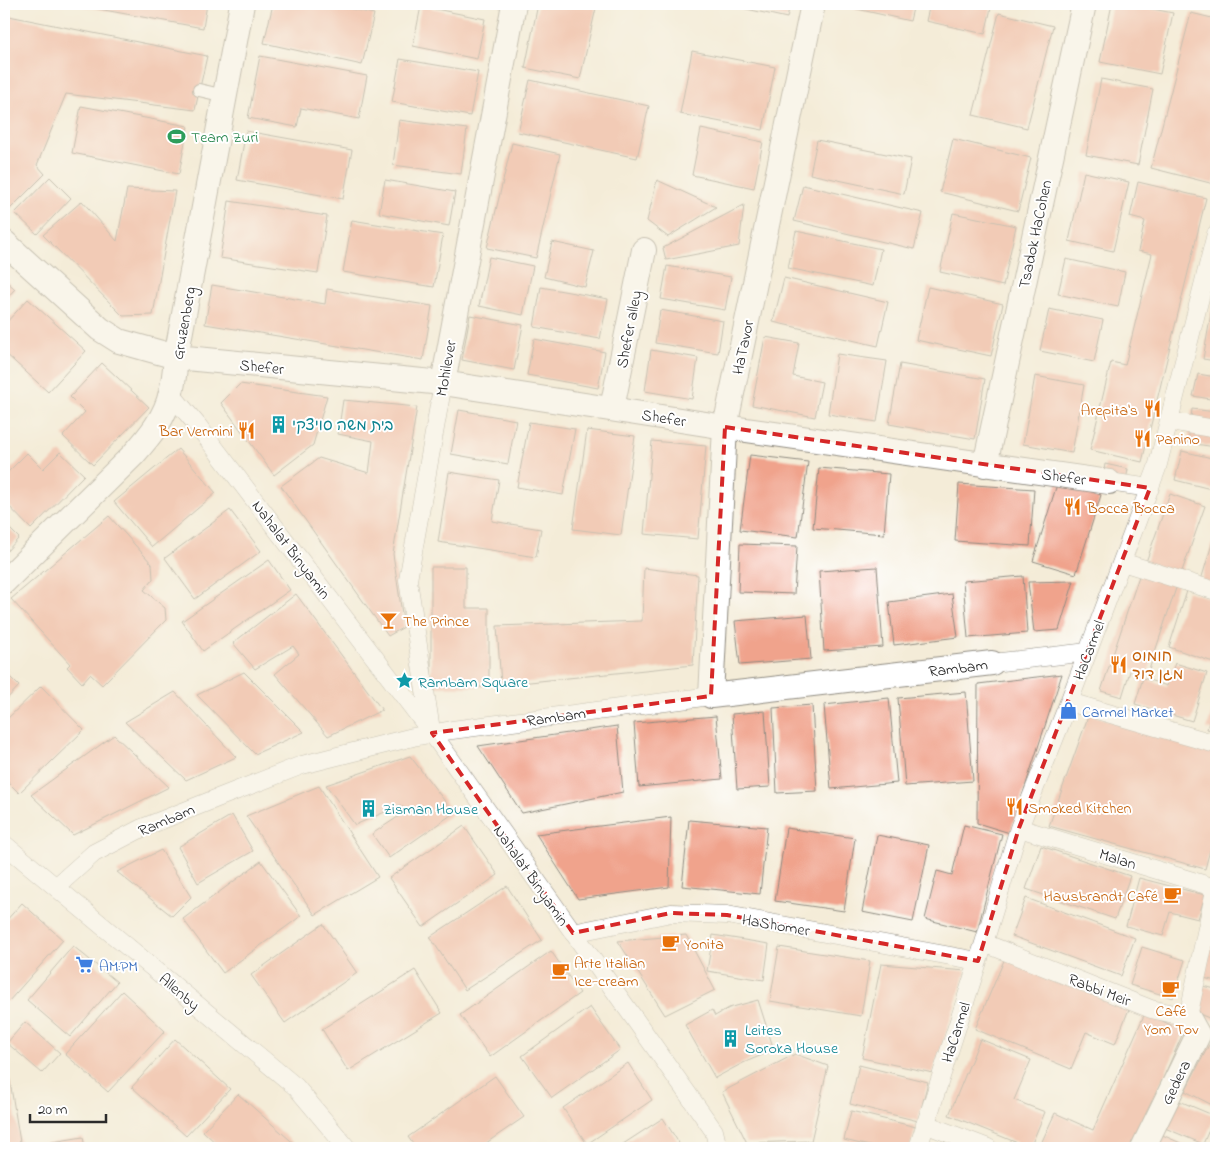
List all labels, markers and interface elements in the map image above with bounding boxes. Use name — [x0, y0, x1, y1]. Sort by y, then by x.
sports icon: Team Zuri — [167, 126, 187, 146]
place label: Team Zuri — [191, 126, 259, 150]
street label: Tsadok HaCohen — [1013, 178, 1059, 291]
street label: Gruzenberg — [167, 285, 203, 362]
street label: Shefer alley — [611, 288, 649, 370]
street label: HaTavor — [726, 318, 761, 377]
street label: Mohilever — [430, 338, 464, 398]
street label: Shefer — [238, 354, 285, 382]
place label: Arepita's — [1081, 399, 1138, 423]
restaurant icon: Arepita's — [1142, 399, 1162, 419]
street label: Shefer — [640, 404, 688, 434]
building icon: בית משה סויצקי — [268, 414, 288, 434]
place label: בית משה סויצקי — [292, 414, 394, 438]
place label: Bar Vermini — [158, 420, 233, 444]
restaurant icon: Bar Vermini — [237, 420, 257, 440]
restaurant icon: Panino — [1132, 428, 1152, 448]
place label: Panino — [1156, 428, 1200, 452]
street label: Shefer — [1040, 463, 1088, 493]
street label: Nahalat Binyamin — [245, 496, 336, 605]
restaurant icon: Bocca Bocca — [1063, 497, 1083, 517]
place label: Bocca Bocca — [1086, 497, 1175, 521]
bar icon: The Prince — [379, 610, 399, 630]
place label: The Prince — [403, 610, 470, 634]
street label: HaCarmel — [1067, 617, 1112, 684]
place label: חומוס מגן דוד — [1132, 645, 1183, 687]
street label: Rambam — [927, 653, 989, 685]
restaurant icon: חומוס מגן דוד — [1108, 654, 1128, 674]
place icon: Rambam Square — [394, 671, 414, 691]
place label: Rambam Square — [418, 671, 529, 695]
shop icon: Carmel Market — [1058, 701, 1078, 721]
place label: Carmel Market — [1082, 701, 1174, 725]
street label: Rambam — [525, 702, 587, 734]
restaurant icon: Smoked Kitchen — [1004, 797, 1024, 817]
place label: Smoked Kitchen — [1028, 797, 1132, 821]
street label: Rambam — [135, 798, 199, 843]
building icon: Zisman House — [359, 798, 379, 818]
place label: Zisman House — [383, 798, 479, 822]
street label: Nahalat Binyamin — [487, 821, 574, 932]
street label: Malan — [1096, 843, 1139, 877]
place label: Hausbrandt Café — [1043, 885, 1159, 909]
cafe icon: Hausbrandt Café — [1162, 885, 1182, 905]
street label: HaShomer — [740, 908, 812, 944]
cafe icon: Yonita — [660, 933, 680, 953]
place label: Yonita — [684, 933, 724, 957]
place label: Arte Italian Ice-cream — [574, 952, 645, 994]
supermarket icon: AM:PM — [75, 955, 95, 975]
place label: AM:PM — [99, 955, 138, 979]
cafe icon: Arte Italian Ice-cream — [550, 961, 570, 981]
street label: Allenby — [153, 968, 205, 1017]
street label: Rabbi Meir — [1064, 968, 1134, 1014]
cafe icon: Café Yom Tov — [1161, 978, 1181, 998]
street label: HaCarmel — [936, 999, 978, 1066]
place label: Café Yom Tov — [1144, 1000, 1199, 1042]
place label: Leites Soroka House — [745, 1019, 839, 1061]
building icon: Leites Soroka House — [721, 1028, 741, 1048]
street label: Gedera — [1156, 1057, 1198, 1109]
scale bar — [30, 1092, 106, 1124]
text: 20 m — [38, 1099, 68, 1121]

